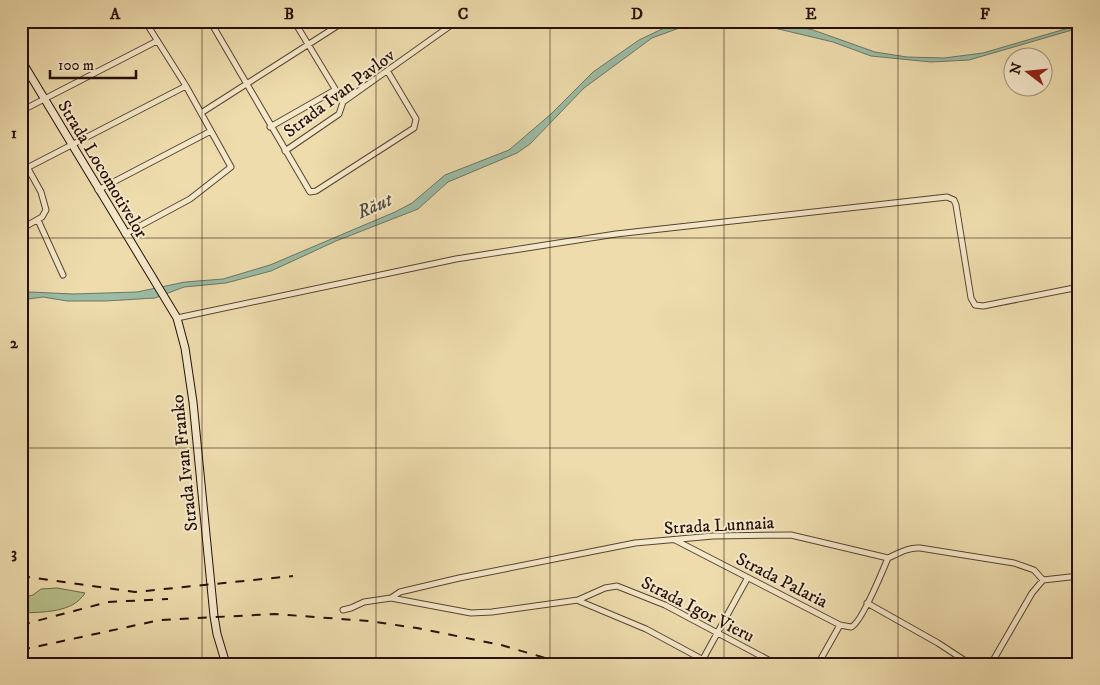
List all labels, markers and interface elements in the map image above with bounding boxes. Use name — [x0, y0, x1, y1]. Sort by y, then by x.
text: A — [109, 4, 121, 24]
text: B — [284, 4, 294, 24]
text: C — [458, 4, 468, 24]
text: D — [631, 4, 643, 24]
text: E — [805, 4, 817, 24]
text: F — [980, 4, 990, 24]
street label: Strada Ivan Pavlov — [280, 45, 400, 143]
scale bar — [50, 48, 136, 80]
north arrow — [1002, 48, 1052, 98]
text: 100 m — [58, 56, 94, 75]
text: N — [1006, 60, 1027, 77]
street label: Strada Locomotivelor — [52, 97, 152, 243]
text: 1 — [11, 123, 17, 143]
water label: Răut — [353, 188, 397, 225]
text: 2 — [10, 333, 19, 353]
street label: Strada Ivan Franko — [167, 393, 203, 532]
street label: Strada Lunnaia — [663, 512, 775, 540]
text: 3 — [11, 543, 17, 563]
street label: Strada Palaria — [732, 548, 831, 614]
street label: Strada Igor Vieru — [637, 572, 758, 648]

